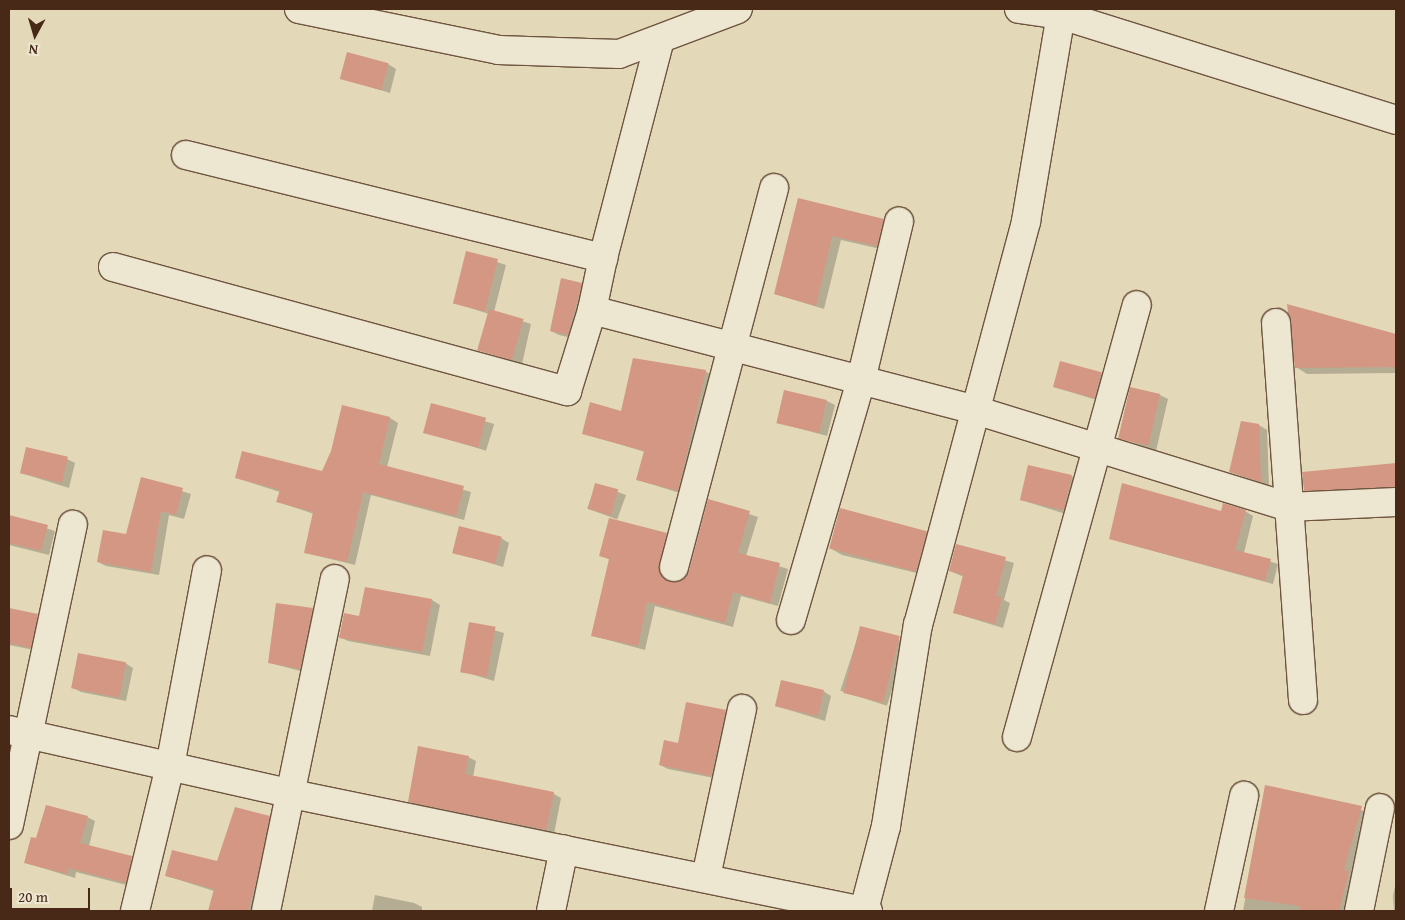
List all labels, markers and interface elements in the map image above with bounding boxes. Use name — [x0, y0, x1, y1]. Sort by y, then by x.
north arrow — [10, 10, 60, 60]
text: N — [28, 39, 39, 60]
scale bar — [12, 878, 92, 910]
text: 20 m — [18, 886, 48, 907]

